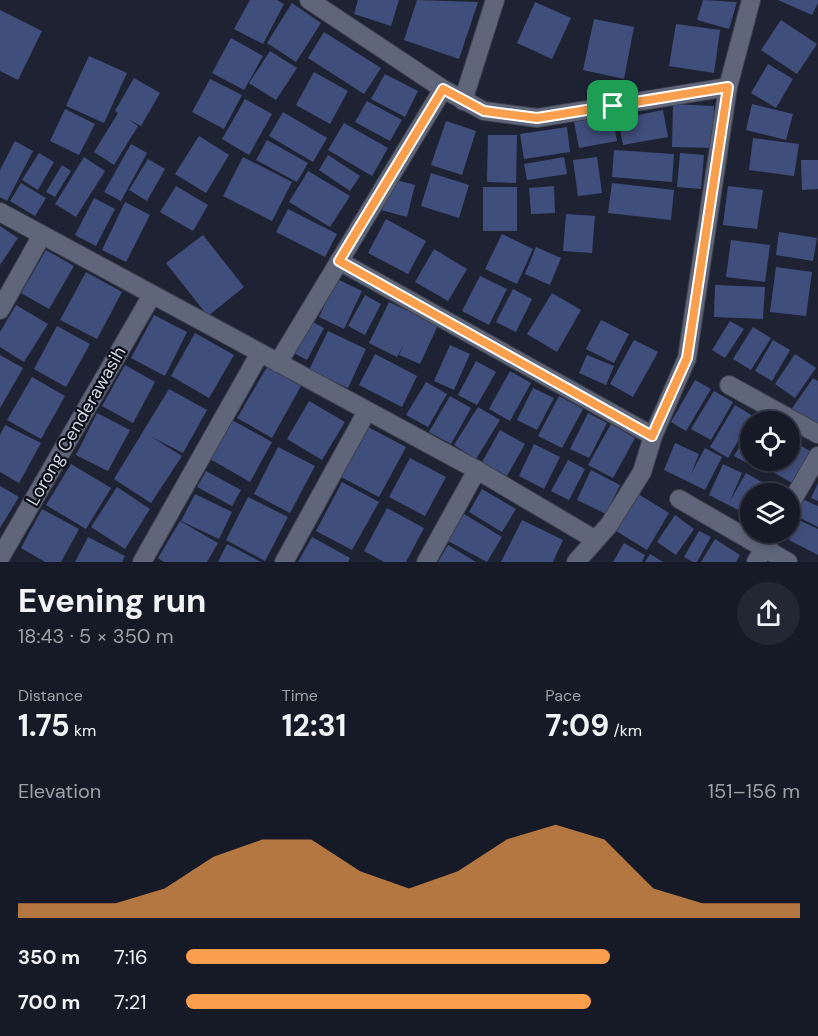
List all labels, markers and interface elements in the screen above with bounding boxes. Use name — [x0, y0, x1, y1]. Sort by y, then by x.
pin — [587, 80, 638, 131]
icon: arrive — [596, 89, 629, 122]
street label: Lorong Cenderawasih — [21, 342, 131, 510]
map controls — [740, 411, 800, 543]
button: locate — [740, 411, 800, 471]
button: layers — [740, 483, 800, 543]
text: Evening run — [18, 579, 206, 622]
button: share — [737, 582, 800, 645]
text: 18:43 · 5 × 350 m — [18, 623, 174, 649]
text: Distance — [18, 685, 83, 706]
text: Time — [282, 685, 318, 706]
text: Pace — [545, 685, 581, 706]
text: 1.75 — [18, 706, 70, 745]
text: 12:31 — [282, 706, 346, 745]
text: 7:09 — [545, 706, 609, 745]
text: km — [70, 720, 96, 741]
text: /km — [609, 720, 642, 741]
text: Elevation — [18, 778, 101, 804]
text: 151–156 m — [708, 778, 800, 804]
text: 350 m — [18, 944, 80, 970]
text: 7:16 — [114, 944, 148, 970]
text: 700 m — [18, 989, 80, 1015]
text: 7:21 — [114, 989, 146, 1015]

